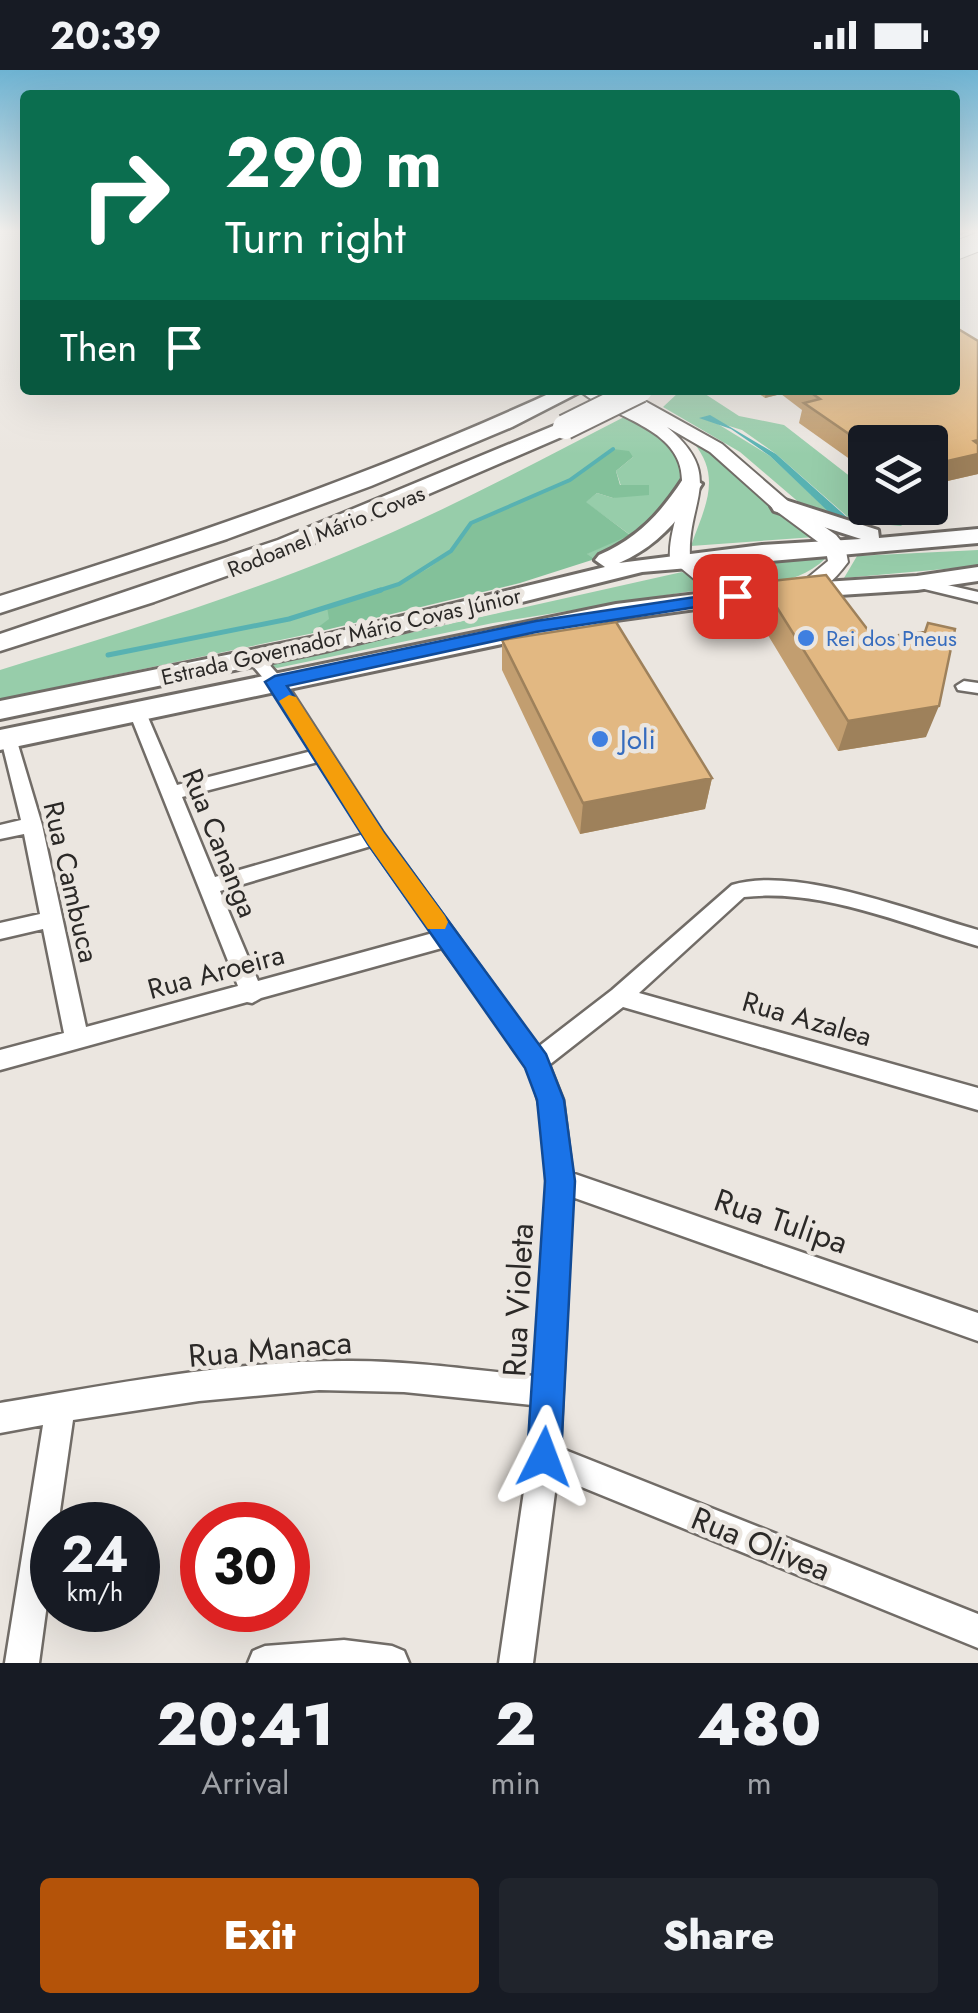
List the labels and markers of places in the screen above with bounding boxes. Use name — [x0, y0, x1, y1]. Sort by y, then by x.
pin — [693, 554, 778, 639]
place label: Rei dos Pneus — [826, 622, 957, 654]
marker: Rei dos Pneus — [795, 627, 817, 649]
place label: Joli — [616, 719, 656, 760]
marker: Joli — [589, 728, 611, 750]

